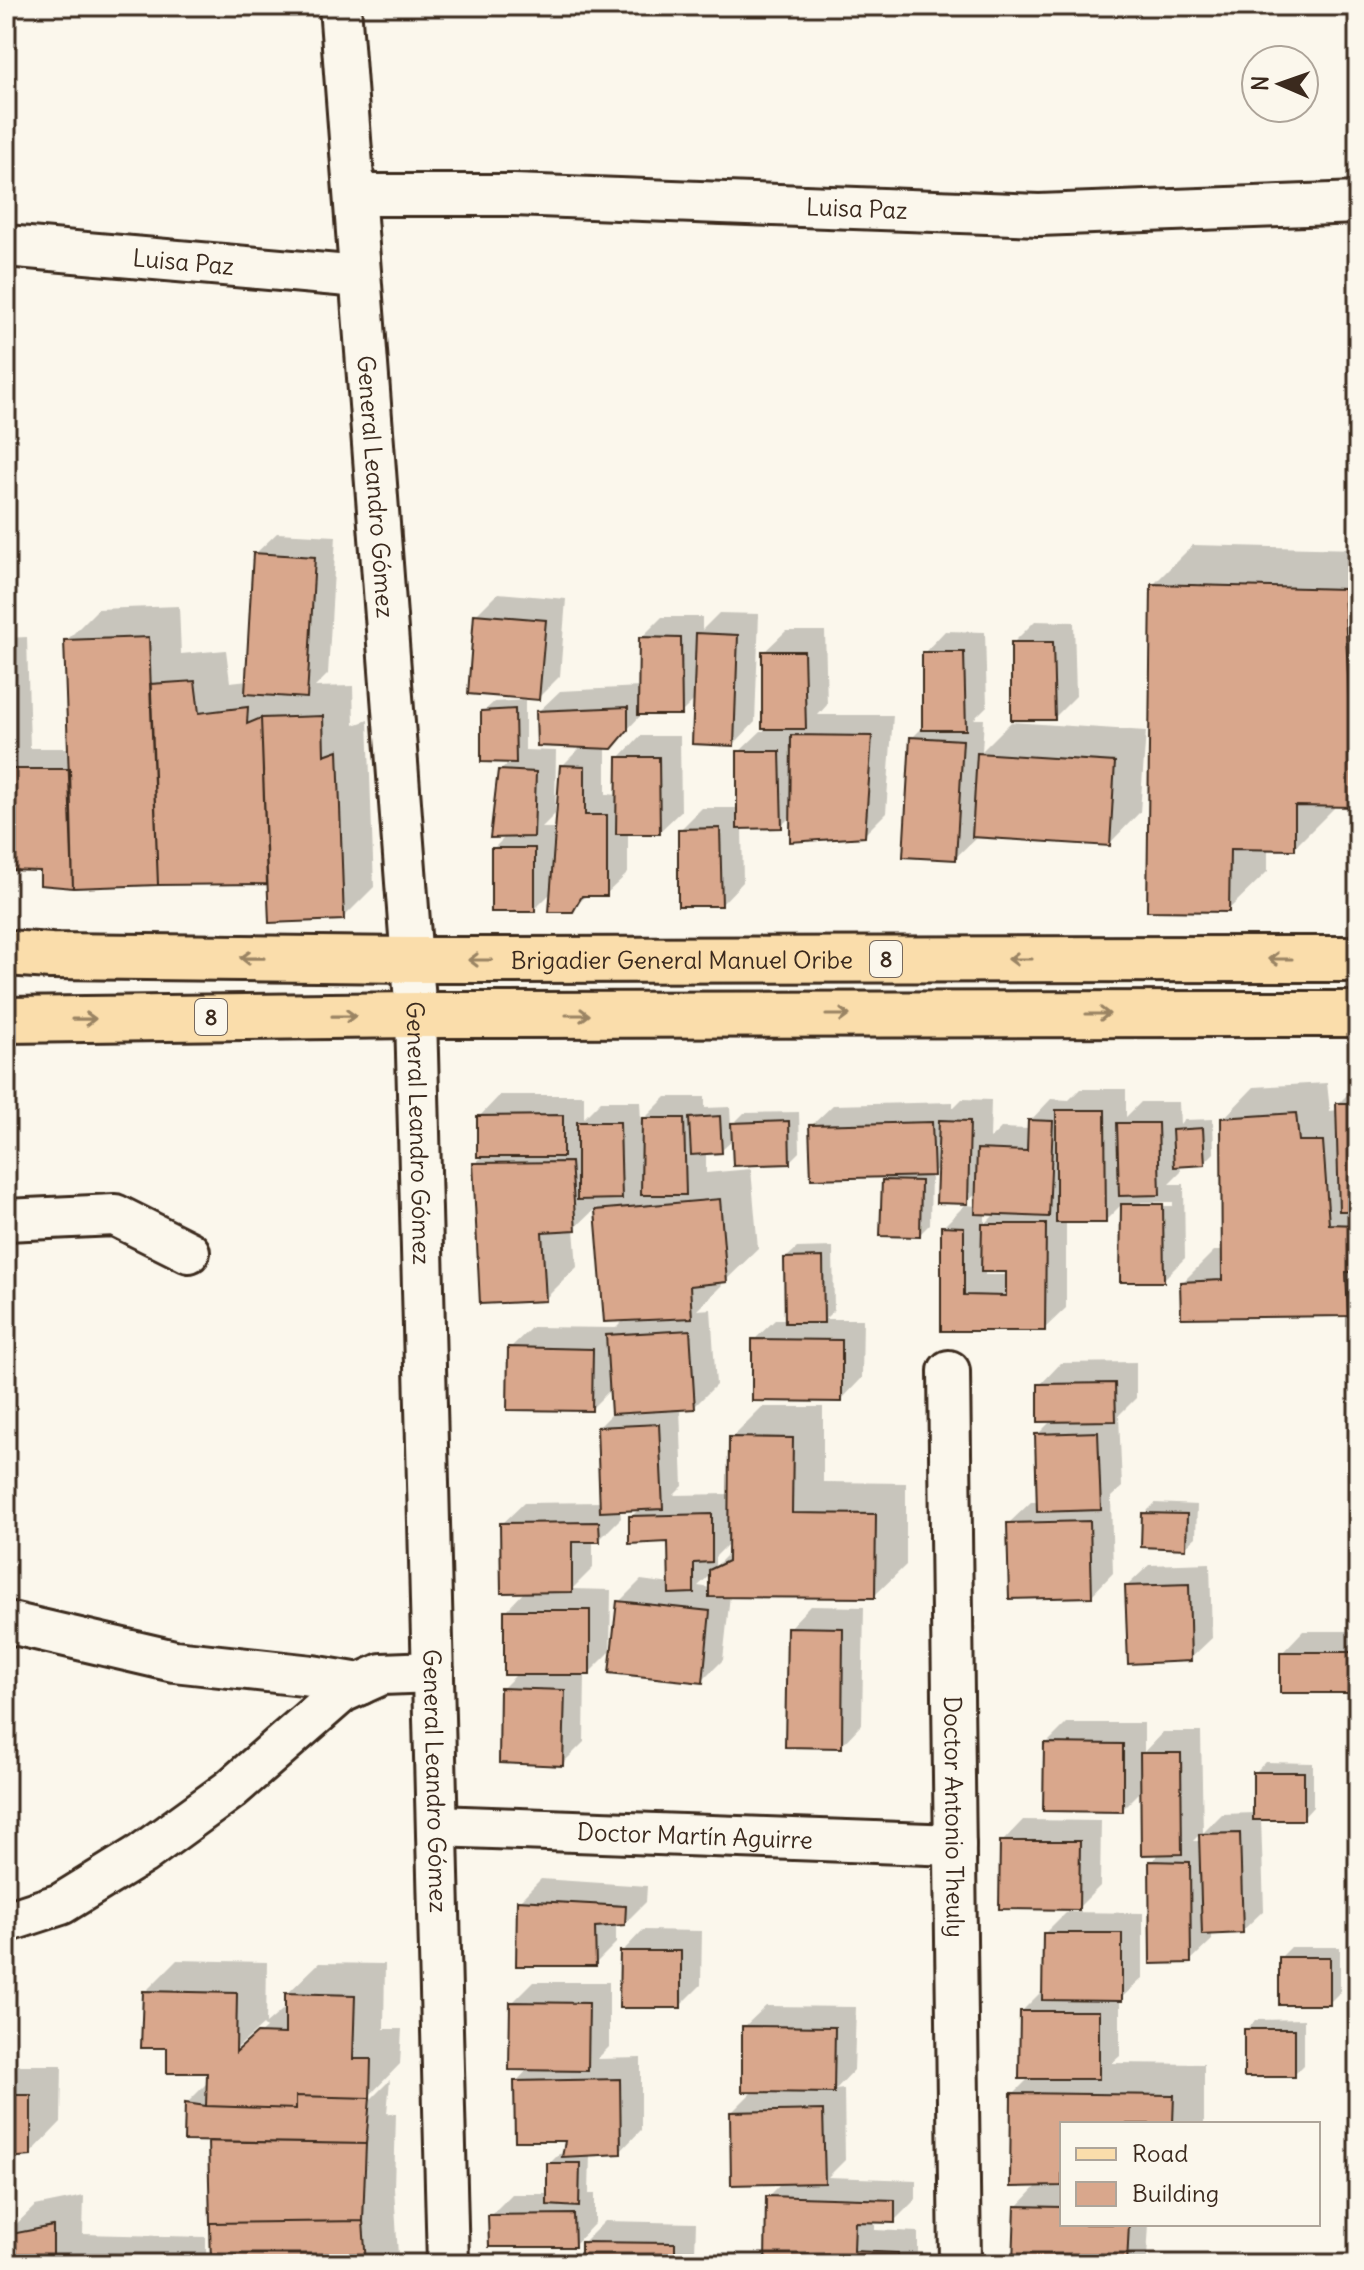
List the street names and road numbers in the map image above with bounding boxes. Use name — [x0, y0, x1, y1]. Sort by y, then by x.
street label: Luisa Paz — [805, 191, 908, 225]
street label: Luisa Paz — [131, 242, 235, 281]
street label: General Leandro Gómez — [351, 354, 401, 619]
road number: 8 — [870, 941, 902, 977]
street label: Brigadier General Manuel Oribe — [511, 945, 853, 975]
road number: 8 — [195, 999, 227, 1035]
street label: General Leandro Gómez — [400, 1000, 437, 1265]
street label: General Leandro Gómez — [417, 1649, 454, 1913]
street label: Doctor Antonio Theuly — [938, 1696, 971, 1938]
street label: Doctor Martín Aguirre — [576, 1816, 813, 1855]

